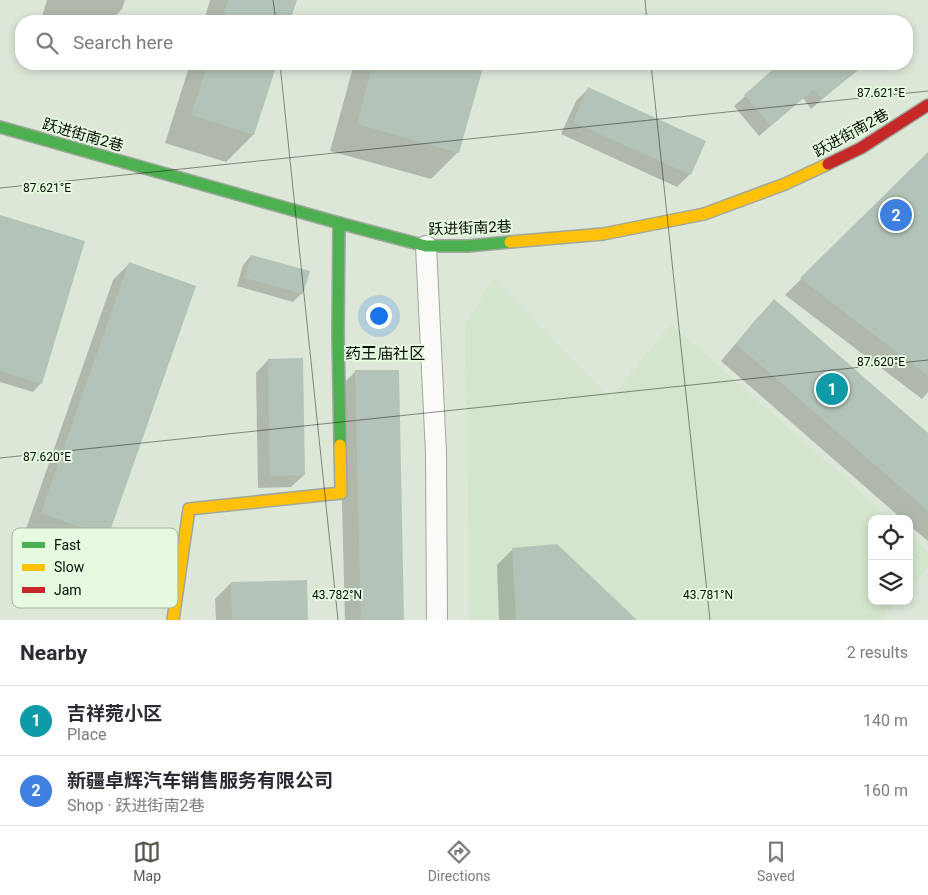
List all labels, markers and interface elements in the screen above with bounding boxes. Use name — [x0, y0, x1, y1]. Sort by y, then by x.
search box — [15, 15, 913, 70]
icon: search — [33, 29, 61, 57]
text: Search here — [73, 31, 173, 54]
text: 87.621°E — [857, 86, 905, 100]
street label: 跃进街南2巷 — [810, 105, 892, 161]
street label: 跃进街南2巷 — [40, 115, 126, 155]
text: 87.621°E — [23, 181, 71, 195]
pin: 2 — [880, 196, 912, 234]
street label: 跃进街南2巷 — [428, 218, 512, 238]
your location — [366, 303, 392, 329]
district label: 药王庙社区 — [345, 344, 425, 363]
text: 87.620°E — [857, 355, 905, 369]
pin: 1 — [816, 370, 848, 408]
text: 87.620°E — [23, 450, 71, 464]
map controls — [868, 515, 913, 605]
button: locate — [868, 515, 913, 560]
legend — [12, 528, 178, 608]
text: Fast — [54, 537, 81, 553]
text: Slow — [54, 559, 85, 575]
button: layers — [868, 560, 913, 605]
text: Jam — [54, 582, 82, 598]
text: 43.782°N — [312, 588, 362, 602]
text: 43.781°N — [683, 588, 733, 602]
text: Nearby — [20, 641, 87, 665]
text: 2 results — [847, 643, 908, 662]
text: 吉祥菀小区 — [67, 702, 162, 725]
text: 1 — [31, 711, 41, 730]
text: 140 m — [863, 711, 908, 730]
text: Place — [67, 725, 107, 744]
text: 新疆卓辉汽车销售服务有限公司 — [67, 769, 333, 792]
text: 2 — [31, 781, 41, 800]
text: 160 m — [863, 781, 908, 800]
text: Shop · 跃进街南2巷 — [67, 796, 205, 815]
tab: Map — [133, 838, 161, 884]
tab: Directions — [428, 838, 491, 884]
tab: Saved — [757, 838, 795, 884]

